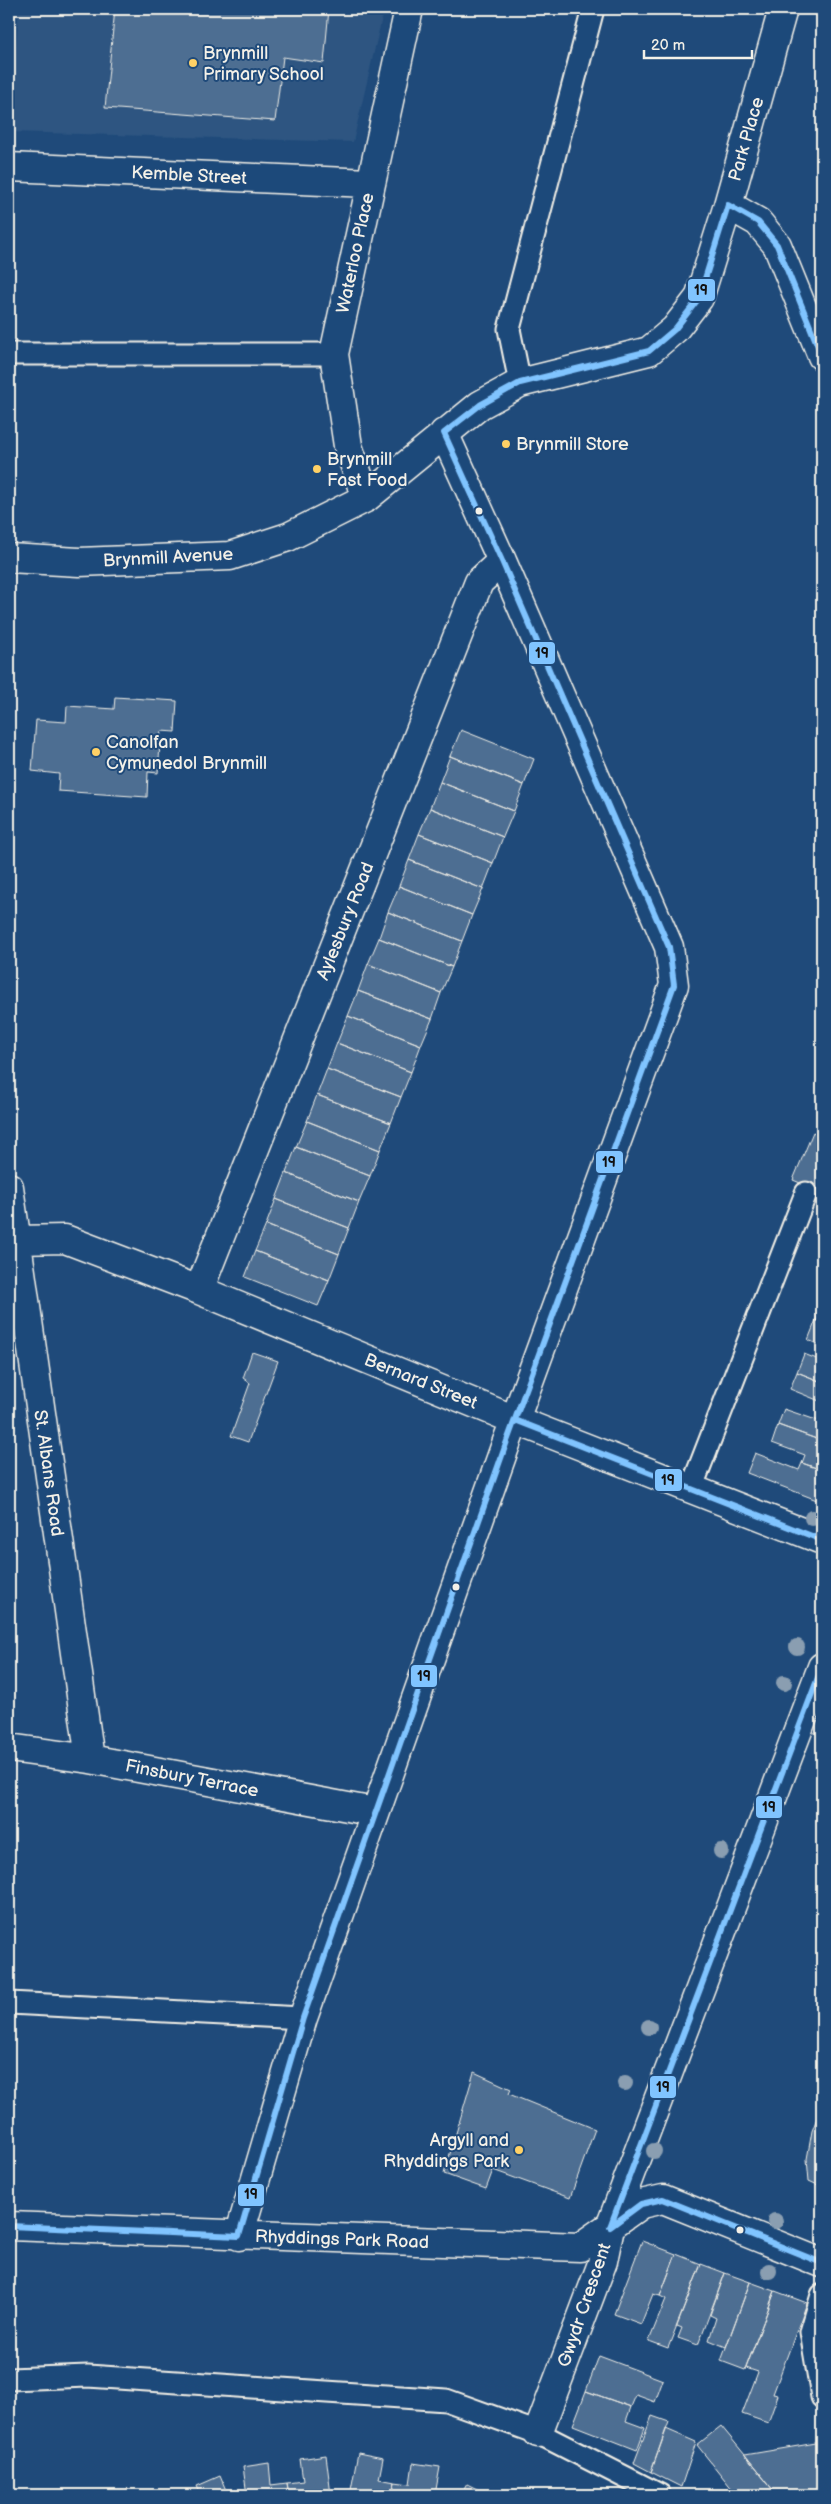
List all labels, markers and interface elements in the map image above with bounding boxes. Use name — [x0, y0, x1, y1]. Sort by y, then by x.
scale bar — [644, 28, 751, 60]
text: 20 m — [651, 36, 685, 55]
place label: Brynmill Primary School — [203, 43, 324, 85]
marker: Brynmill Primary School — [187, 57, 199, 69]
street label: Park Place — [724, 94, 769, 184]
street label: Kemble Street — [131, 162, 248, 189]
street label: Waterloo Place — [332, 191, 379, 315]
line badge: 19 — [687, 278, 716, 302]
text: 19 — [694, 282, 708, 299]
place label: Brynmill Store — [516, 434, 629, 455]
marker: Brynmill Store — [500, 438, 512, 450]
place label: Brynmill Fast Food — [327, 449, 408, 491]
marker: Brynmill Fast Food — [311, 463, 323, 475]
unlabelled marker — [474, 506, 484, 516]
street label: Brynmill Avenue — [102, 544, 234, 571]
line badge: 19 — [528, 641, 556, 665]
text: 19 — [535, 645, 549, 662]
place label: Canolfan Cymunedol Brynmill — [106, 732, 267, 774]
marker: Canolfan Cymunedol Brynmill — [90, 746, 102, 758]
street label: Aylesbury Road — [312, 859, 379, 983]
line badge: 19 — [595, 1150, 624, 1174]
text: 19 — [602, 1154, 616, 1171]
street label: Bernard Street — [361, 1349, 481, 1414]
street label: St. Albans Road — [29, 1408, 68, 1538]
line badge: 19 — [654, 1468, 683, 1492]
text: 19 — [661, 1472, 675, 1489]
unlabelled marker — [451, 1582, 461, 1592]
line badge: 19 — [410, 1664, 438, 1688]
text: 19 — [417, 1668, 431, 1685]
street label: Finsbury Terrace — [123, 1755, 261, 1802]
line badge: 19 — [755, 1795, 783, 1819]
text: 19 — [762, 1799, 776, 1816]
line badge: 19 — [649, 2075, 677, 2099]
text: 19 — [656, 2079, 670, 2096]
place label: Argyll and Rhyddings Park — [383, 2130, 509, 2172]
marker: Argyll and Rhyddings Park — [513, 2144, 525, 2156]
line badge: 19 — [237, 2183, 265, 2207]
text: 19 — [244, 2186, 258, 2203]
unlabelled marker — [735, 2225, 745, 2235]
street label: Rhyddings Park Road — [255, 2226, 429, 2253]
street label: Gwydr Crescent — [553, 2240, 616, 2370]

